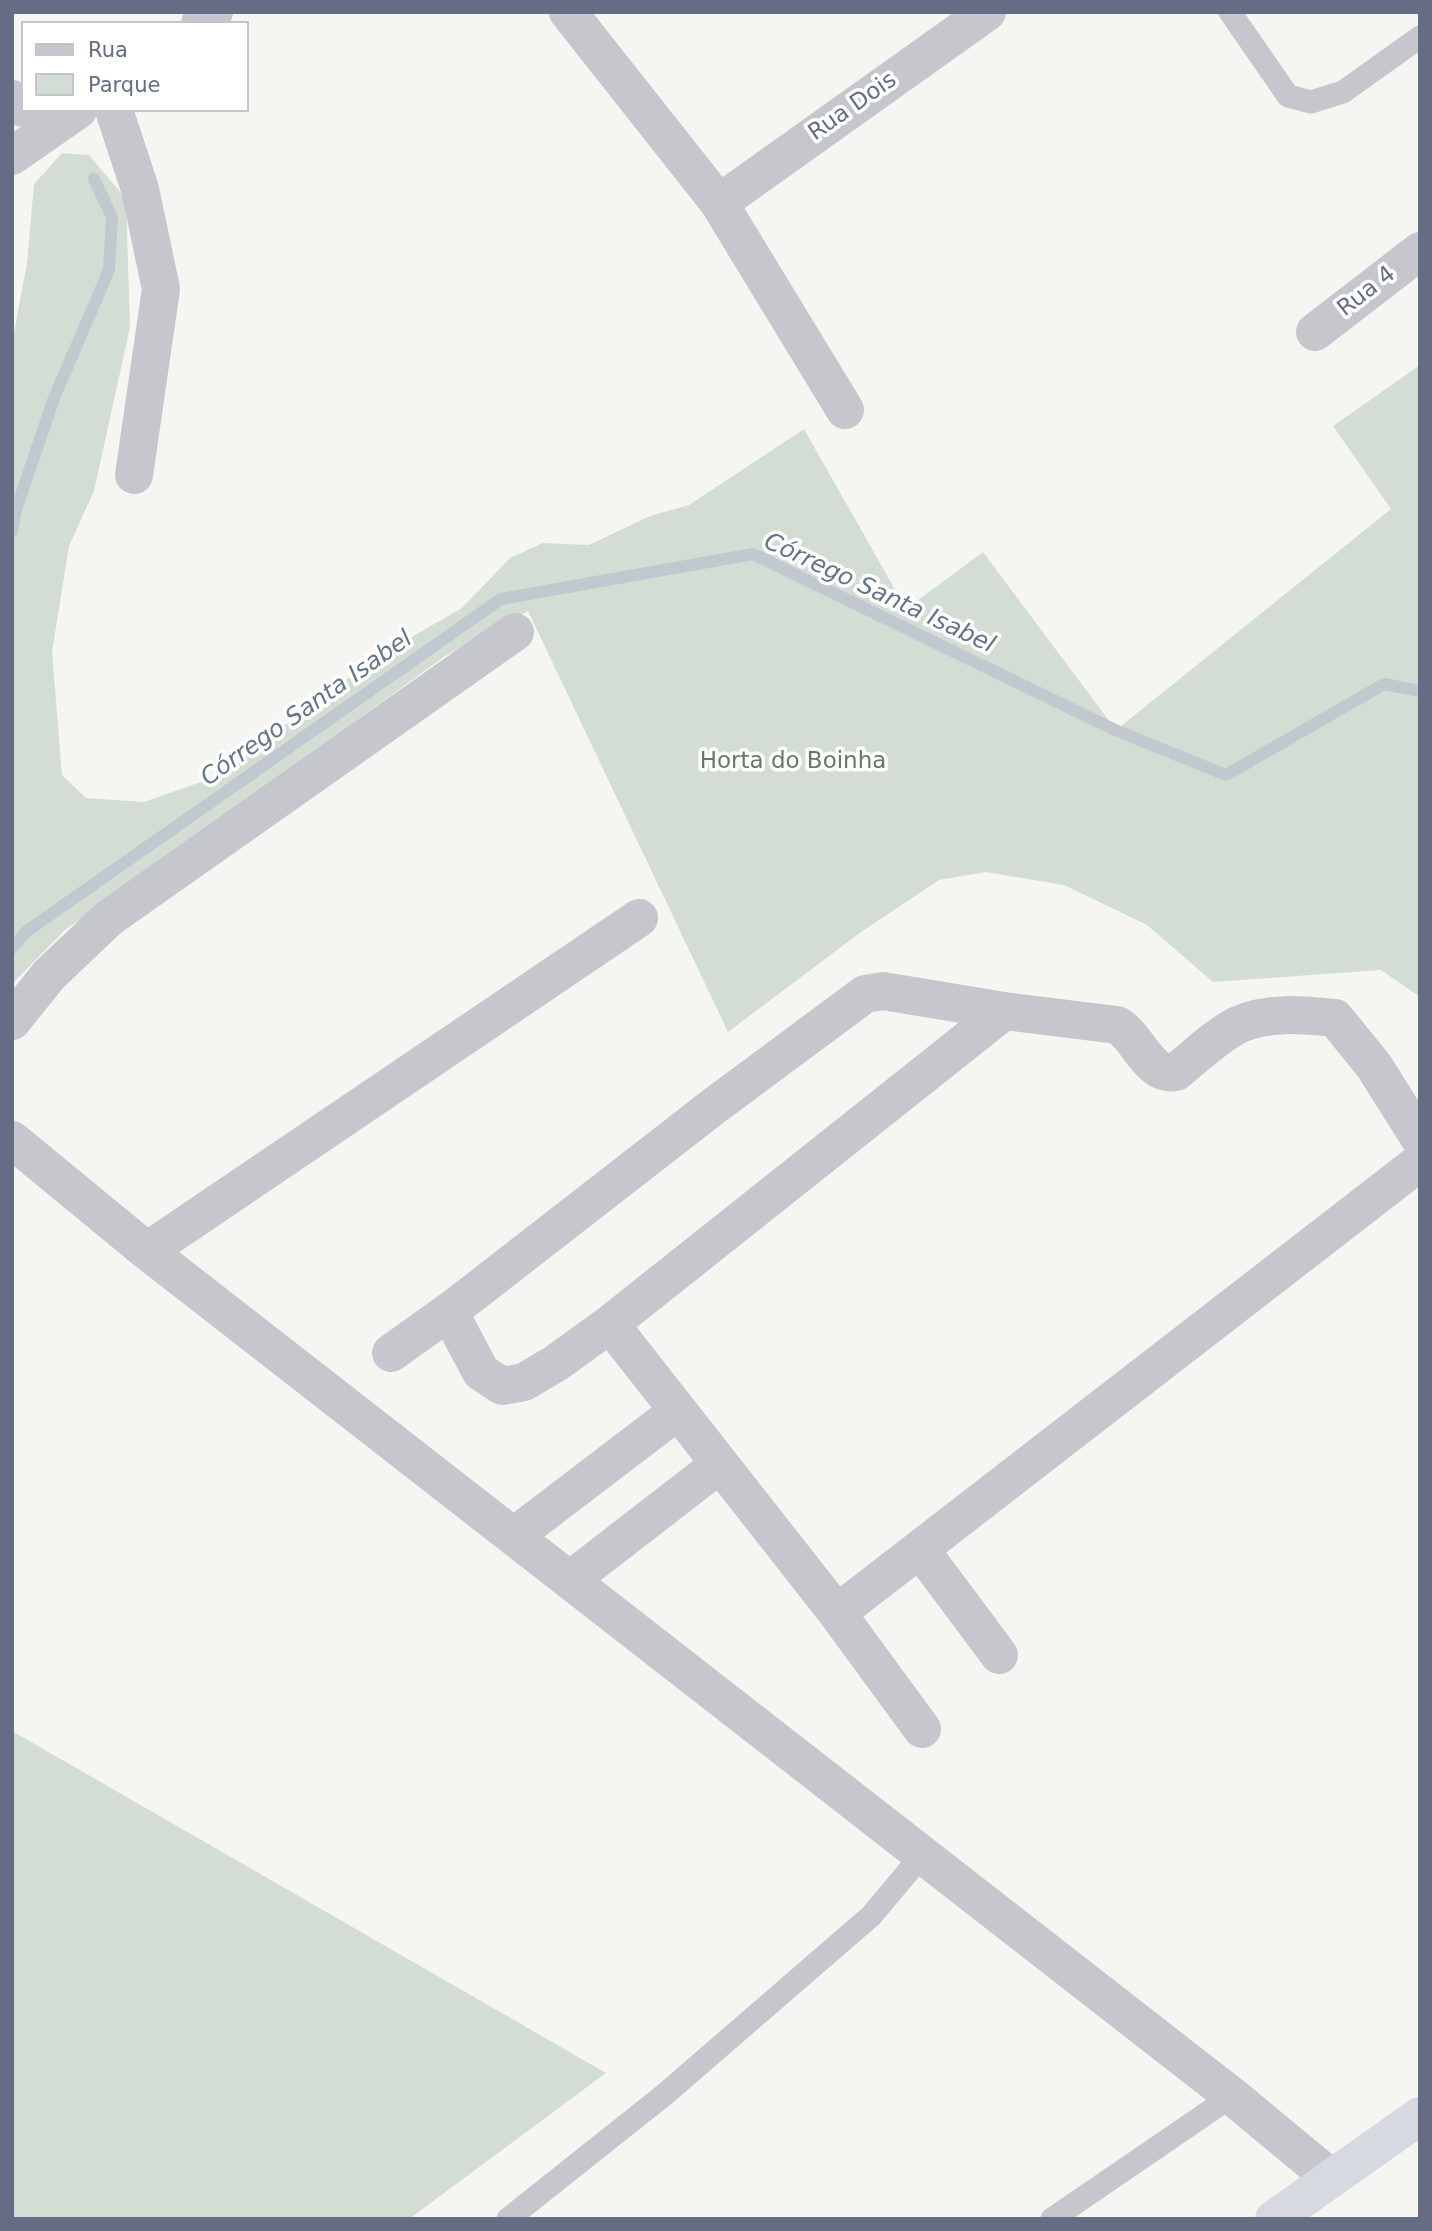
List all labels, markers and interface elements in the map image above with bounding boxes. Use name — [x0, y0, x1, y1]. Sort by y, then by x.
legend — [21, 21, 248, 112]
text: Rua — [88, 38, 128, 62]
street label: Rua Dois — [804, 67, 902, 147]
text: Parque — [88, 73, 160, 97]
street label: Rua 4 — [1333, 261, 1401, 323]
water label: Córrego Santa Isabel — [759, 528, 999, 660]
water label: Córrego Santa Isabel — [196, 625, 418, 793]
park label: Horta do Boinha — [700, 748, 886, 776]

